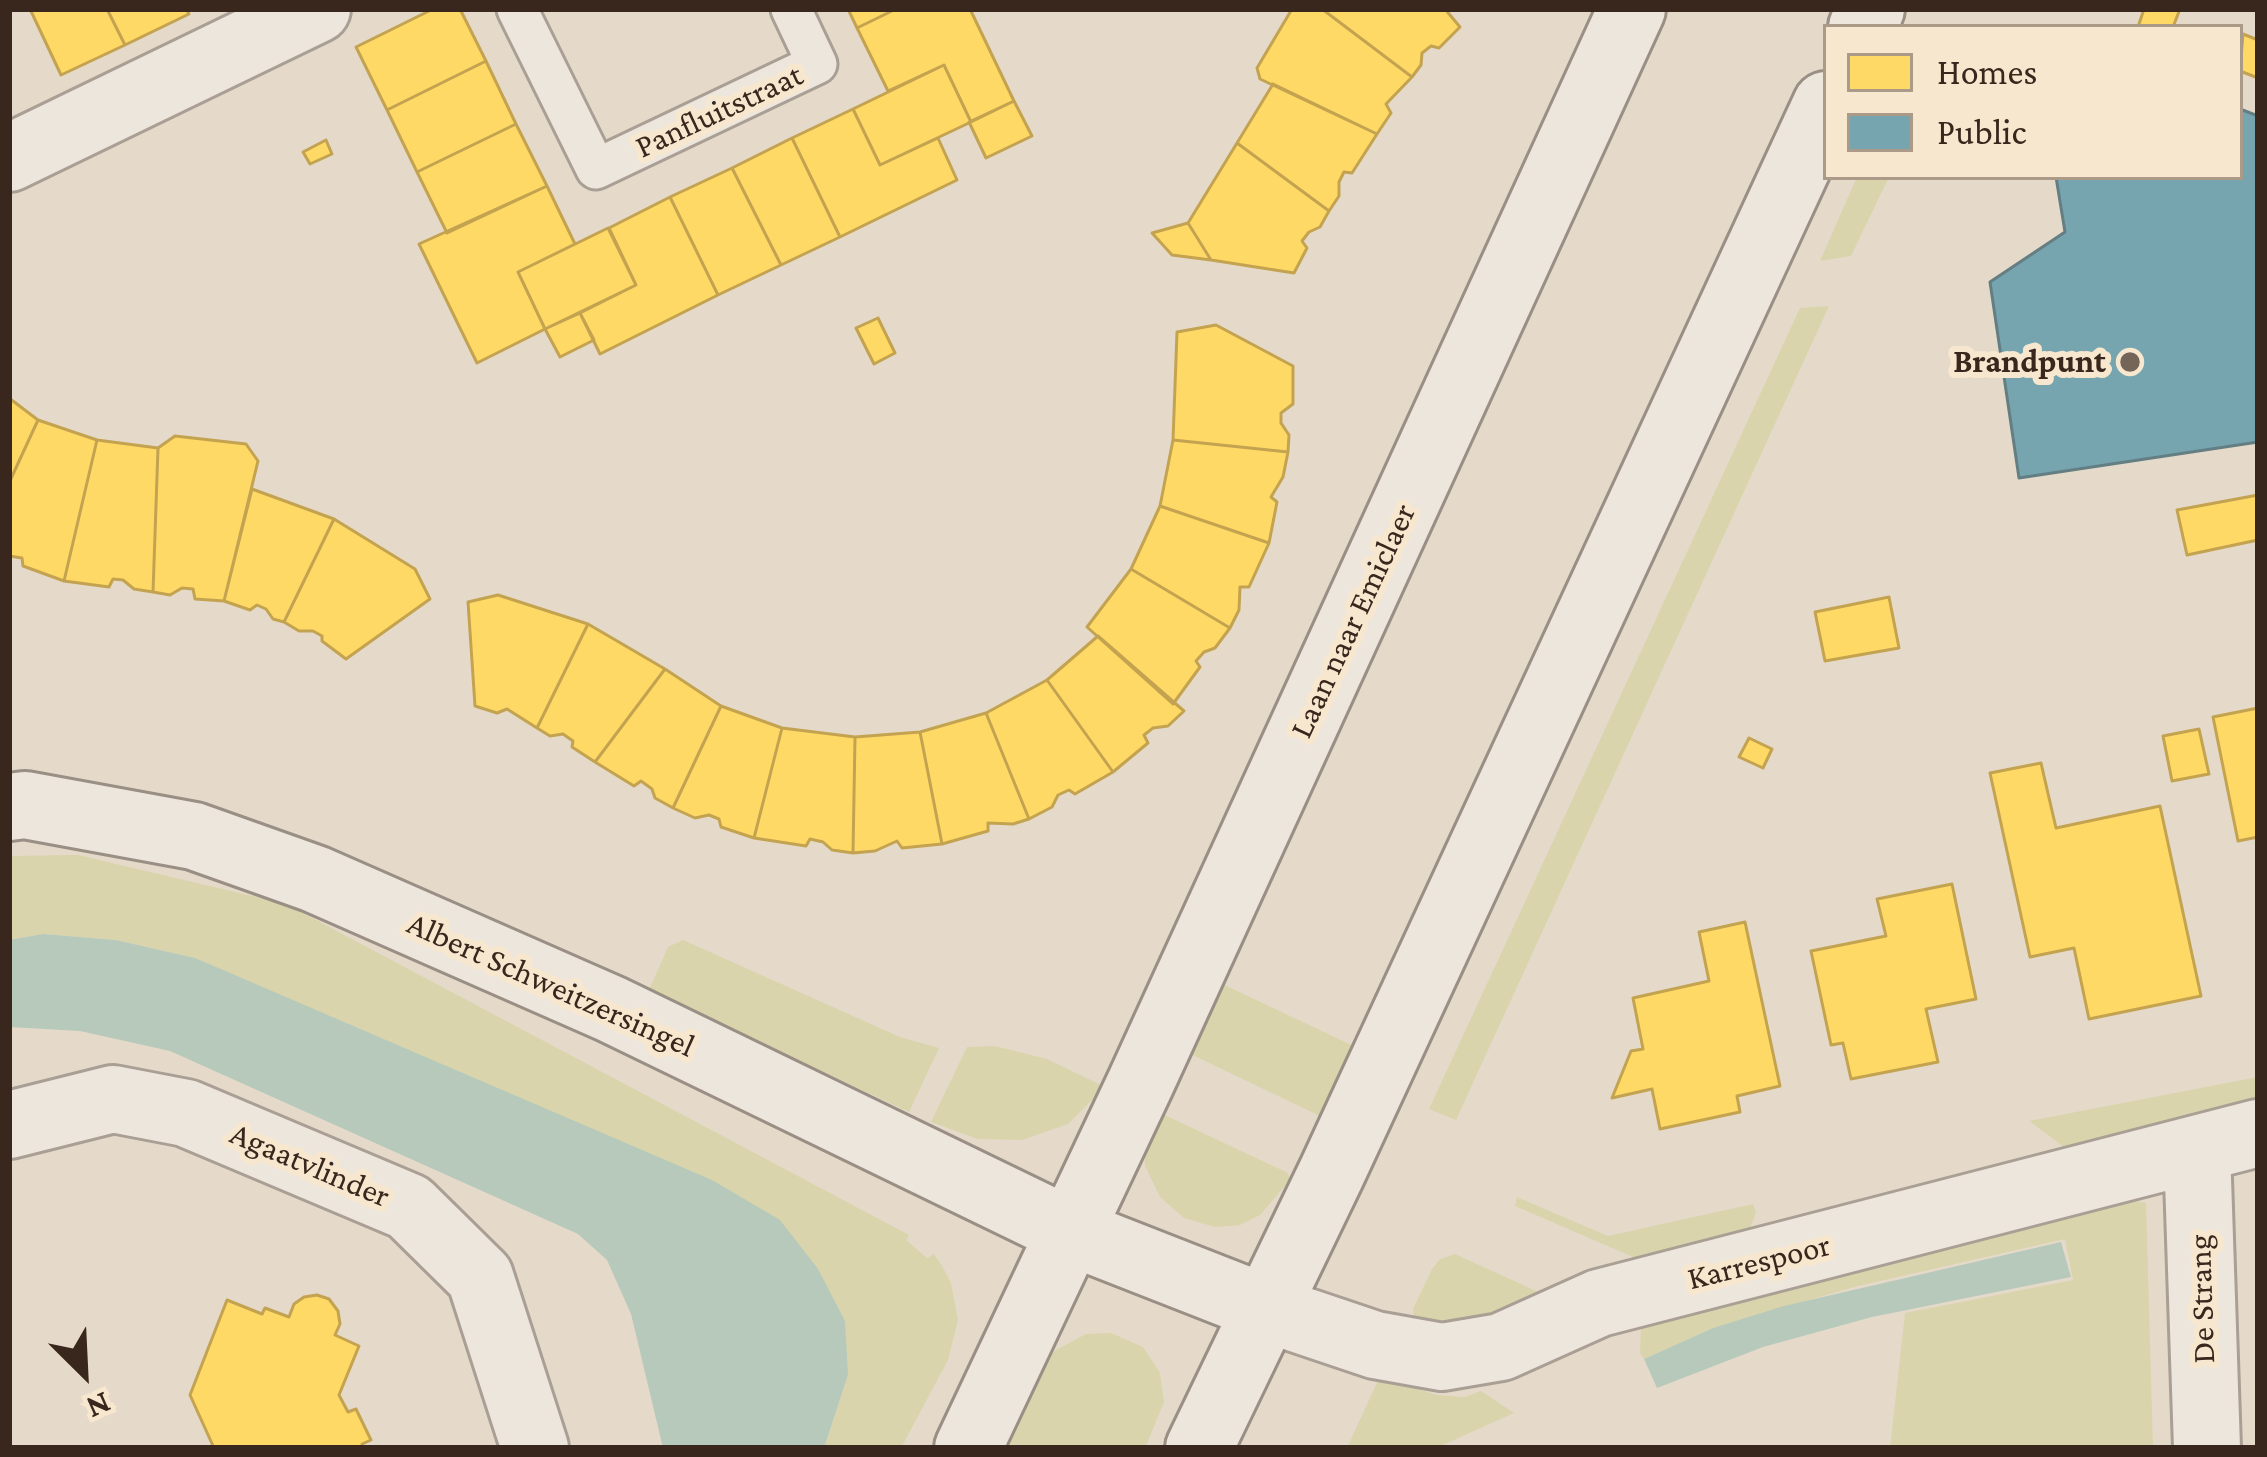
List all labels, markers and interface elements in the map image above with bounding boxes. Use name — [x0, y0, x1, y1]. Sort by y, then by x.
legend — [1823, 24, 2243, 180]
text: Homes — [1937, 52, 2037, 92]
street label: Panfluitstraat — [629, 55, 809, 167]
text: Public — [1937, 112, 2026, 152]
place label: Brandpunt — [1953, 342, 2106, 382]
marker: Brandpunt — [2117, 349, 2143, 375]
street label: Laan naar Emiclaer — [1281, 498, 1425, 744]
street label: Albert Schweitzersingel — [401, 904, 701, 1066]
street label: Agaatvlinder — [224, 1114, 396, 1216]
street label: Karrespoor — [1683, 1225, 1835, 1299]
street label: De Strang — [2180, 1234, 2224, 1364]
north arrow — [24, 1313, 144, 1433]
text: N — [81, 1385, 117, 1428]

